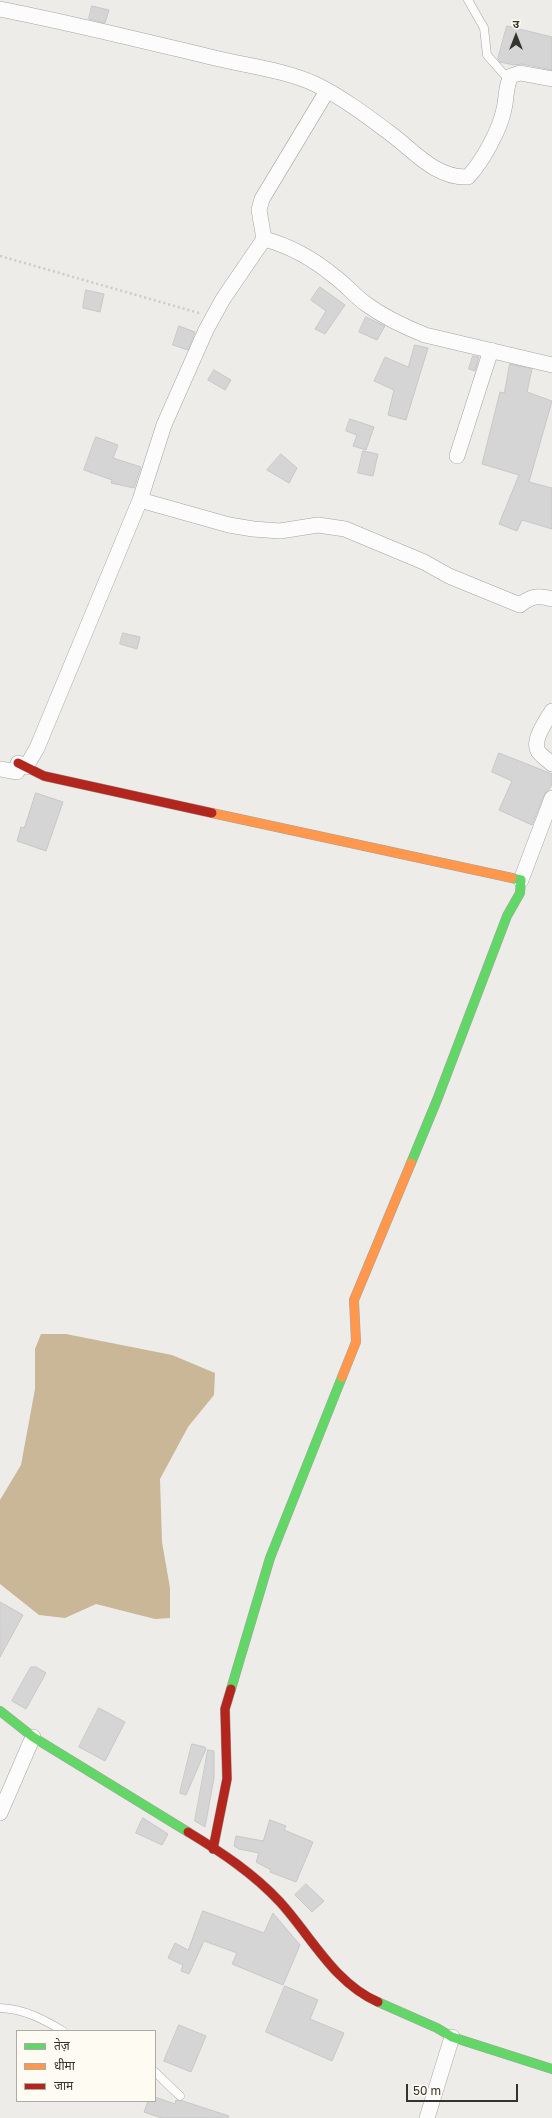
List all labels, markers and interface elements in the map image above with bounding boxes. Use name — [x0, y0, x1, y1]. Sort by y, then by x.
north arrow — [496, 16, 536, 56]
text: उ — [513, 17, 519, 30]
legend — [16, 2030, 156, 2102]
text: तेज़ — [54, 2038, 70, 2053]
text: धीमा — [54, 2058, 75, 2073]
scale bar — [408, 2076, 520, 2102]
text: जाम — [54, 2078, 73, 2093]
text: 50 m — [413, 2083, 441, 2098]

